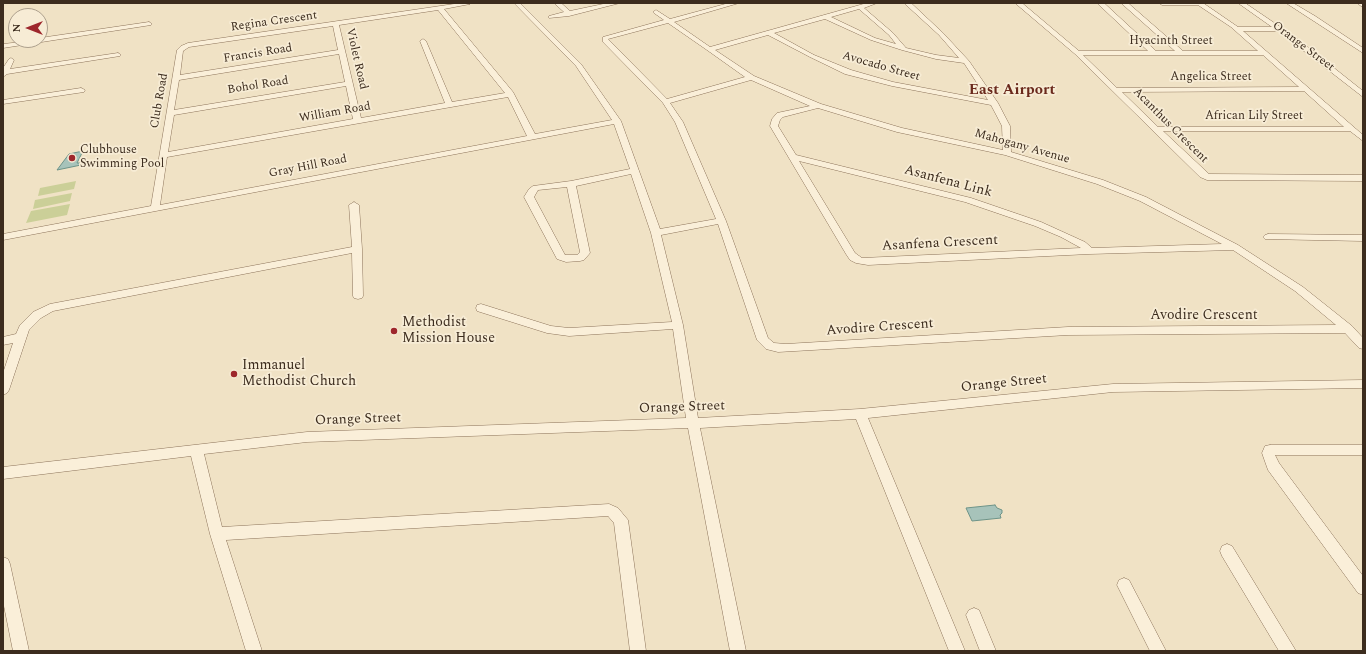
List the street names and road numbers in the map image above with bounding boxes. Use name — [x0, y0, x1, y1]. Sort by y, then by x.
street label: Regina Crescent — [230, 9, 318, 35]
street label: Orange Street — [1269, 19, 1337, 75]
street label: Violet Road — [342, 27, 370, 91]
street label: Hyacinth Street — [1129, 35, 1213, 49]
street label: Francis Road — [223, 41, 293, 67]
street label: Avocado Street — [841, 49, 921, 85]
street label: Angelica Street — [1170, 71, 1252, 85]
street label: Club Road — [148, 72, 172, 130]
street label: Bohol Road — [226, 74, 290, 98]
street label: Acanthus Crescent — [1129, 85, 1211, 167]
street label: William Road — [298, 100, 372, 126]
street label: African Lily Street — [1205, 110, 1303, 124]
street label: Mahogany Avenue — [973, 127, 1071, 167]
street label: Gray Hill Road — [268, 152, 348, 182]
street label: Asanfena Link — [902, 162, 994, 202]
street label: Asanfena Crescent — [881, 233, 999, 255]
street label: Avodire Crescent — [1150, 308, 1258, 324]
street label: Avodire Crescent — [826, 316, 934, 340]
street label: Orange Street — [960, 371, 1048, 397]
street label: Orange Street — [639, 398, 725, 418]
street label: Orange Street — [315, 410, 401, 430]

